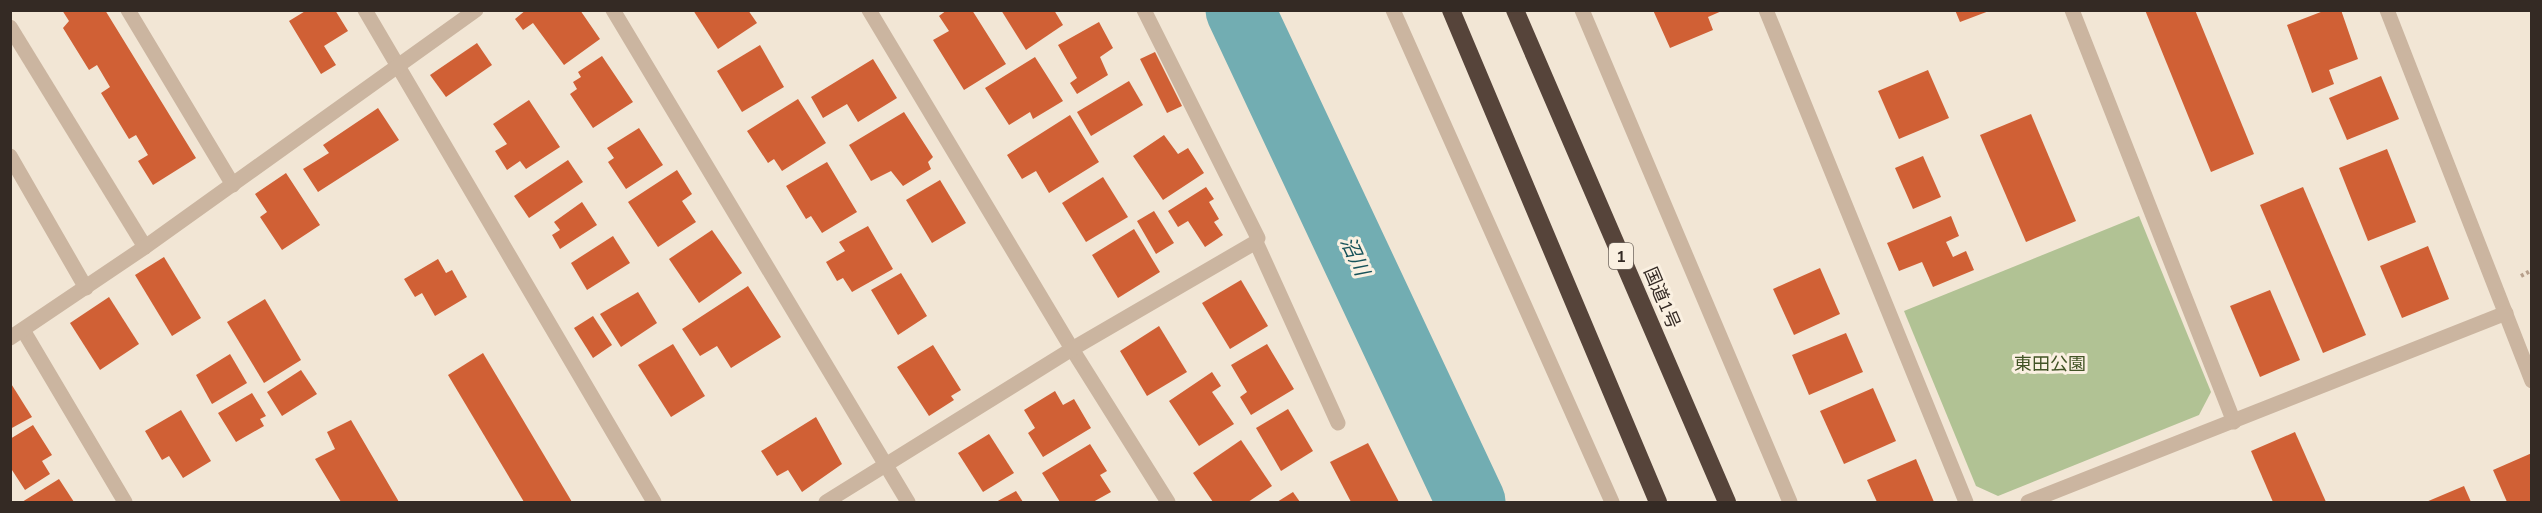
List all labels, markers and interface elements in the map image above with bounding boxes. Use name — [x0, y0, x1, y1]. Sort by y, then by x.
water label: 沼川 — [1334, 232, 1376, 282]
road number: 1 — [1609, 243, 1633, 269]
street label: 国道1号 — [1638, 263, 1686, 333]
park label: 東田公園 — [2014, 352, 2086, 376]

